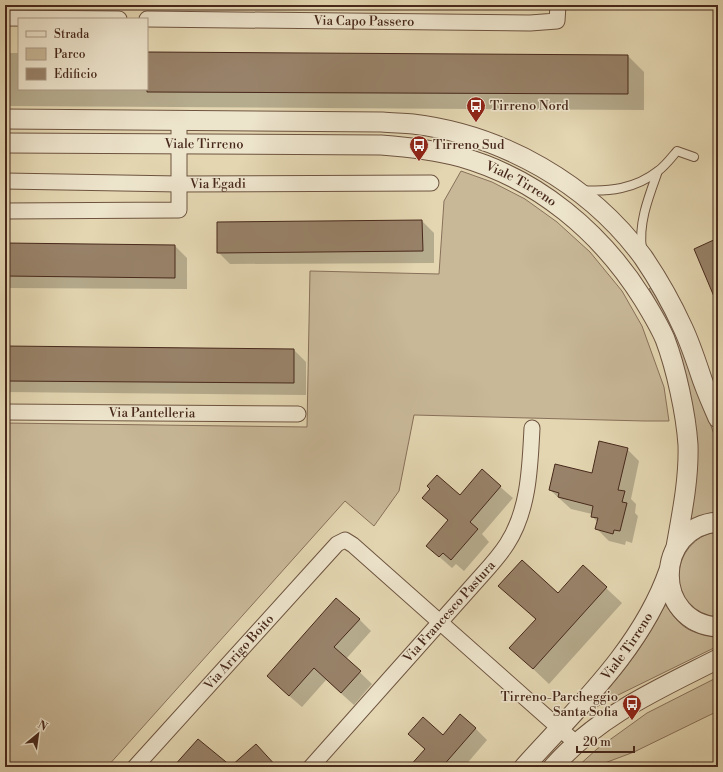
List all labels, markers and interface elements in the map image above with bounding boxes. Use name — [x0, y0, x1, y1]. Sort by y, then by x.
street label: Via Capo Passero — [313, 13, 414, 30]
legend — [18, 18, 148, 90]
text: Strada — [54, 27, 90, 42]
text: Parco — [54, 47, 86, 62]
text: Edificio — [54, 67, 97, 82]
bus stop icon: Tirreno Nord — [465, 95, 487, 123]
place label: Tirreno Nord — [490, 98, 569, 114]
bus stop icon: Tirreno Sud — [408, 134, 430, 162]
street label: Viale Tirreno — [163, 136, 244, 152]
place label: Tirreno Sud — [433, 137, 505, 153]
street label: Viale Tirreno — [482, 158, 560, 210]
street label: Via Egadi — [189, 176, 246, 192]
street label: Via Pantelleria — [108, 405, 196, 421]
street label: Via Francesco Pastura — [399, 557, 499, 667]
street label: Viale Tirreno — [597, 610, 656, 684]
street label: Via Arrigo Boito — [200, 611, 277, 694]
place label: Tirreno-Parcheggio Santa Sofia — [500, 689, 618, 720]
bus stop icon: Tirreno-Parcheggio Santa Sofia — [621, 693, 643, 721]
north arrow — [18, 714, 58, 754]
text: N — [35, 718, 50, 735]
scale bar — [577, 728, 634, 754]
text: 20 m — [583, 735, 611, 750]

